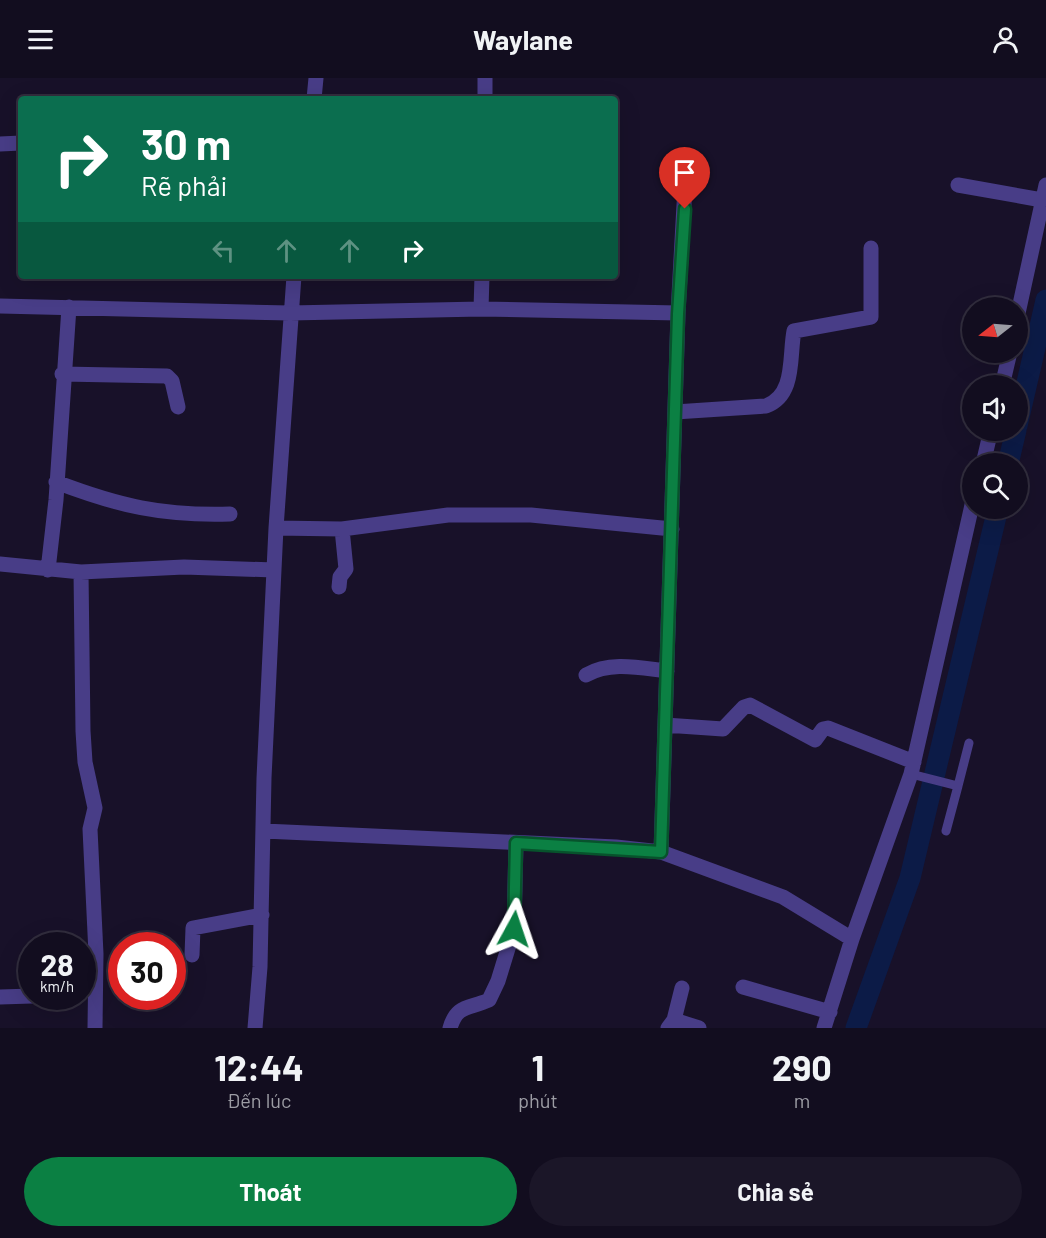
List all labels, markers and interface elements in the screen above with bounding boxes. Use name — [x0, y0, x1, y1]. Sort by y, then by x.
icon: menu — [24, 23, 57, 56]
text: Waylane — [473, 23, 573, 55]
icon: person — [989, 23, 1022, 56]
text: 30 m — [141, 118, 231, 168]
icon: right — [42, 120, 120, 198]
pin — [659, 147, 710, 209]
icon: arrive — [668, 156, 701, 189]
text: Rẽ phải — [141, 169, 227, 201]
icon: left — [207, 234, 240, 267]
icon: ahead — [270, 234, 303, 267]
icon: ahead — [333, 234, 366, 267]
icon: right — [396, 234, 429, 267]
north arrow — [962, 297, 1028, 363]
map controls — [962, 297, 1028, 519]
button: sound — [962, 375, 1028, 441]
button: search — [962, 453, 1028, 519]
position arrow — [482, 897, 546, 961]
speed limit sign: 30 — [108, 932, 186, 1010]
text: 28 — [40, 946, 74, 982]
text: km/h — [40, 977, 74, 995]
text: 12:44 — [214, 1045, 304, 1088]
text: 1 — [532, 1045, 544, 1088]
text: 290 — [772, 1045, 832, 1088]
text: Đến lúc — [227, 1088, 291, 1112]
text: phút — [518, 1088, 558, 1112]
text: m — [794, 1088, 810, 1112]
button: Thoát — [24, 1157, 517, 1226]
button: Chia sẻ — [529, 1157, 1022, 1226]

